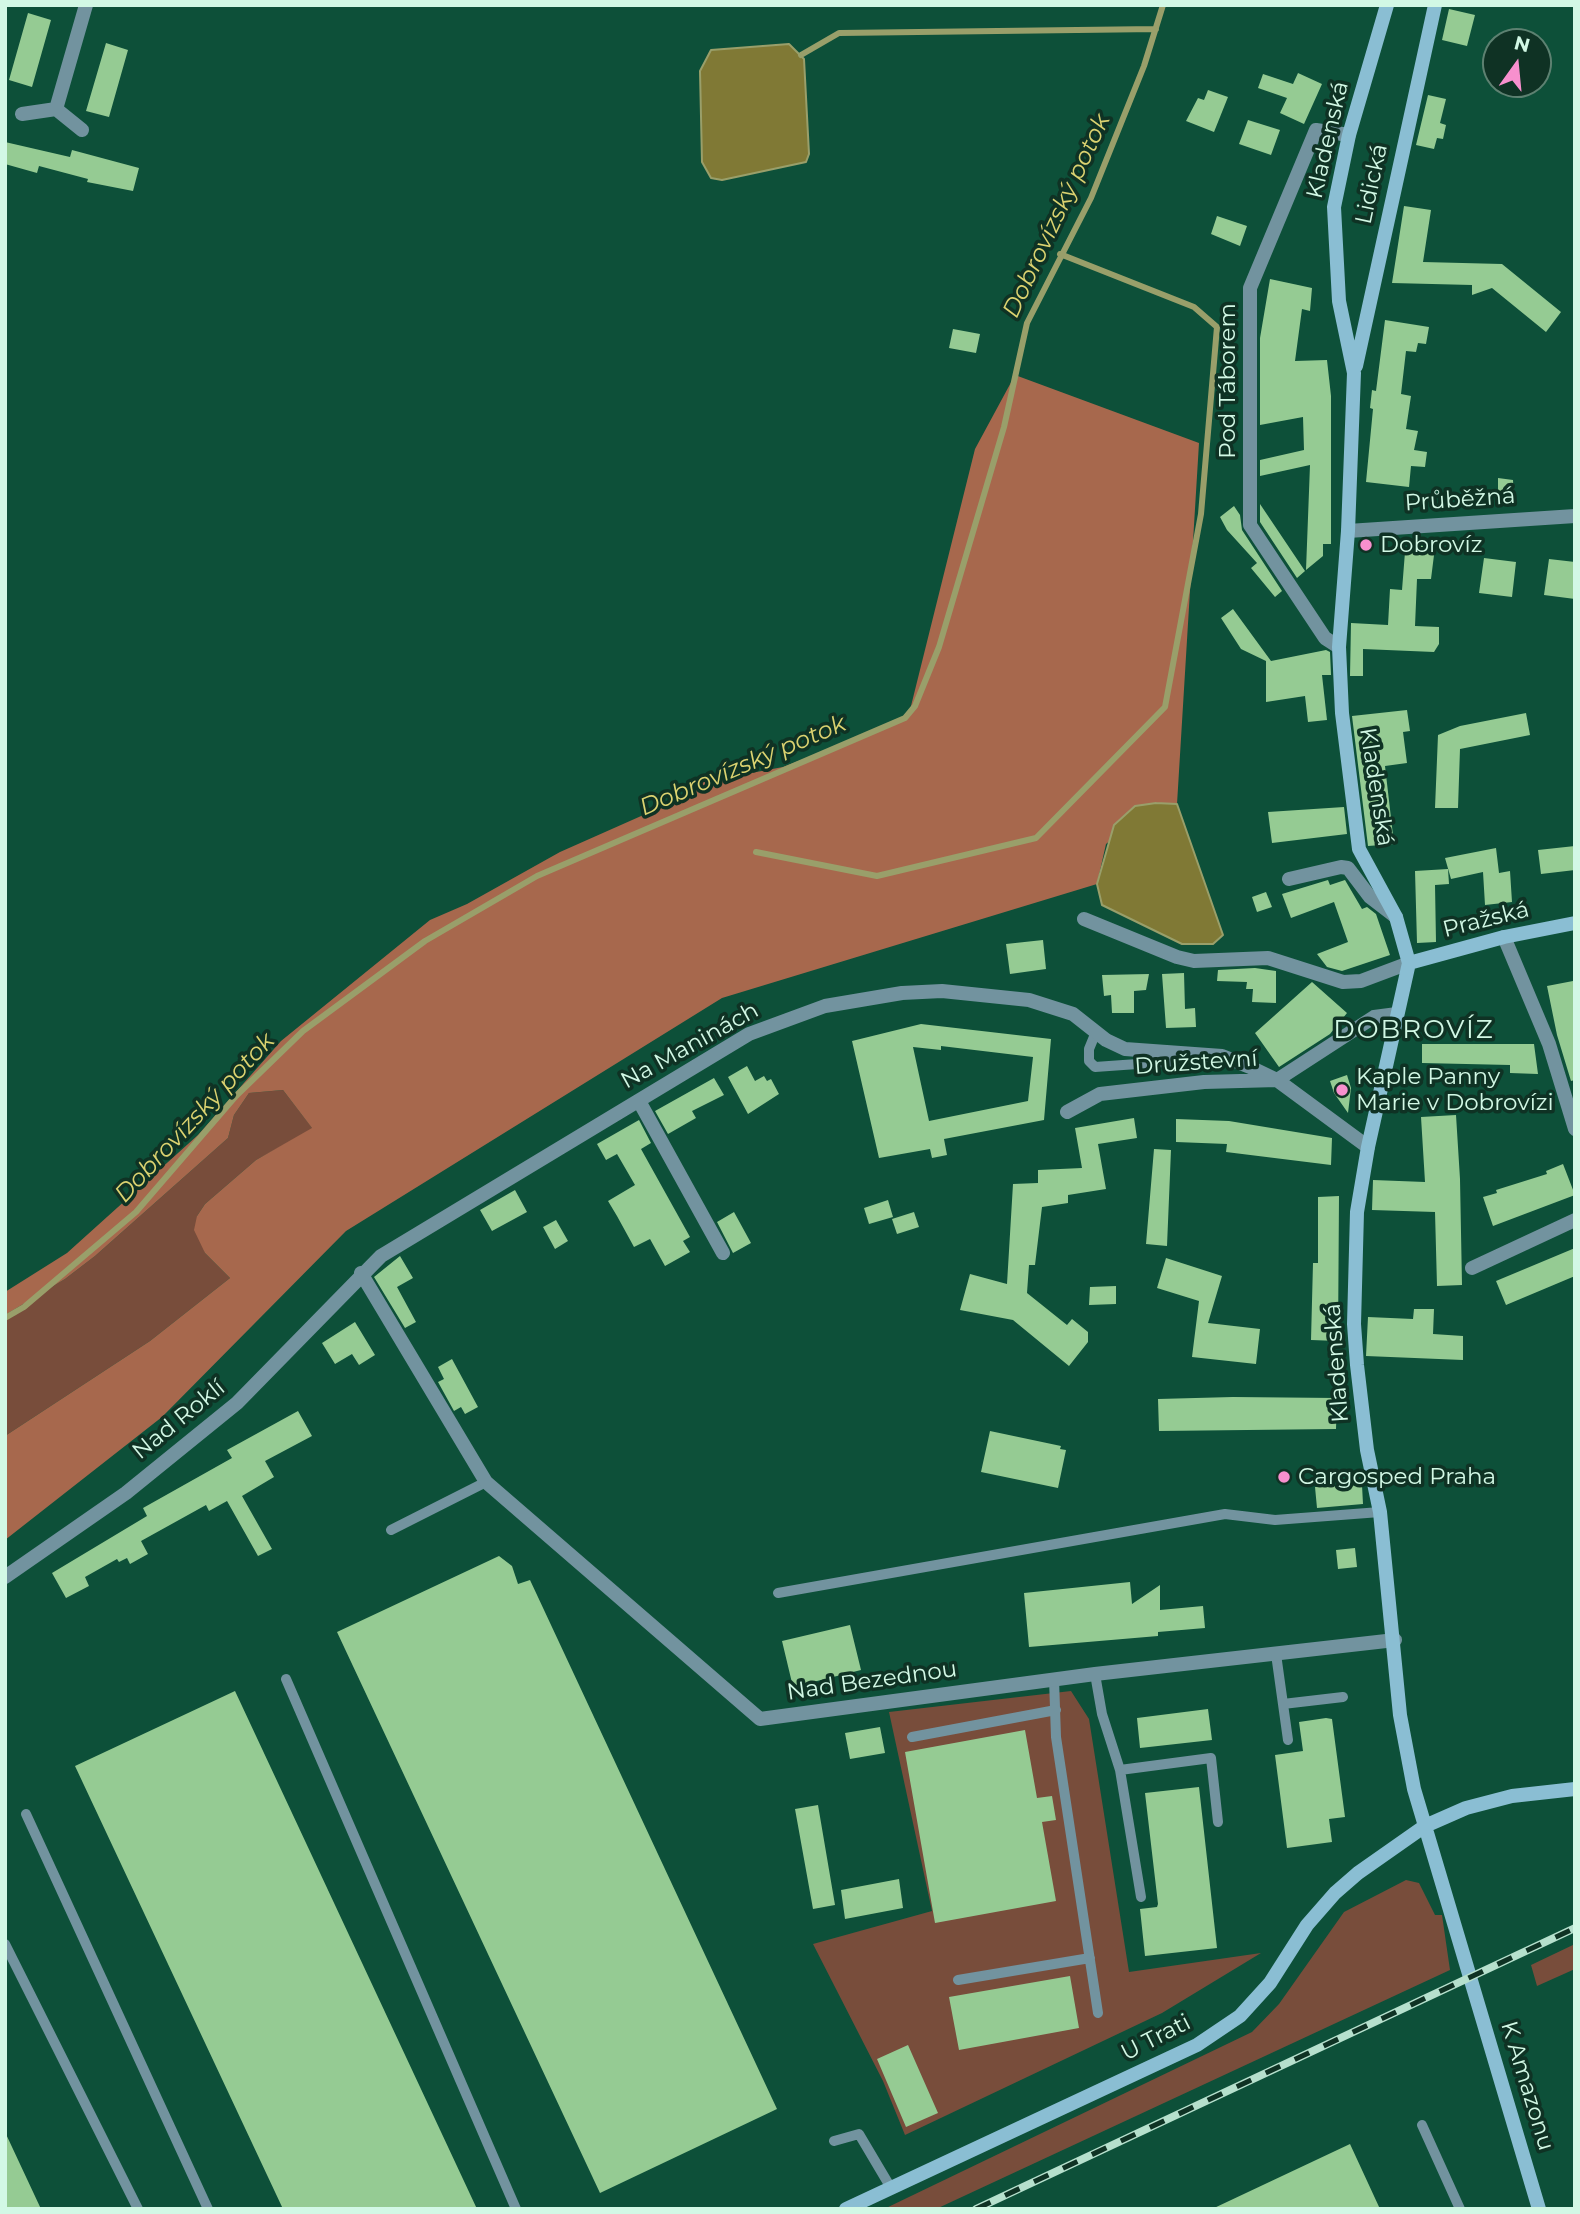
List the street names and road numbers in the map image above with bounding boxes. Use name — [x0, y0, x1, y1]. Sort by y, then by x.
street label: Kladenská — [1301, 79, 1355, 201]
street label: Lidická — [1350, 141, 1394, 227]
street label: Pod Táborem — [1214, 303, 1242, 459]
street label: Průběžná — [1404, 482, 1516, 518]
street label: Kladenská — [1353, 726, 1399, 848]
street label: Pražská — [1440, 896, 1532, 944]
street label: Na Maninách — [616, 997, 764, 1095]
street label: Družstevní — [1133, 1045, 1259, 1081]
street label: Kladenská — [1319, 1302, 1355, 1424]
street label: Nad Roklí — [127, 1374, 231, 1466]
street label: Nad Bezednou — [785, 1655, 959, 1707]
street label: U Trati — [1117, 2009, 1195, 2067]
street label: K Amazonu — [1494, 2018, 1560, 2154]

